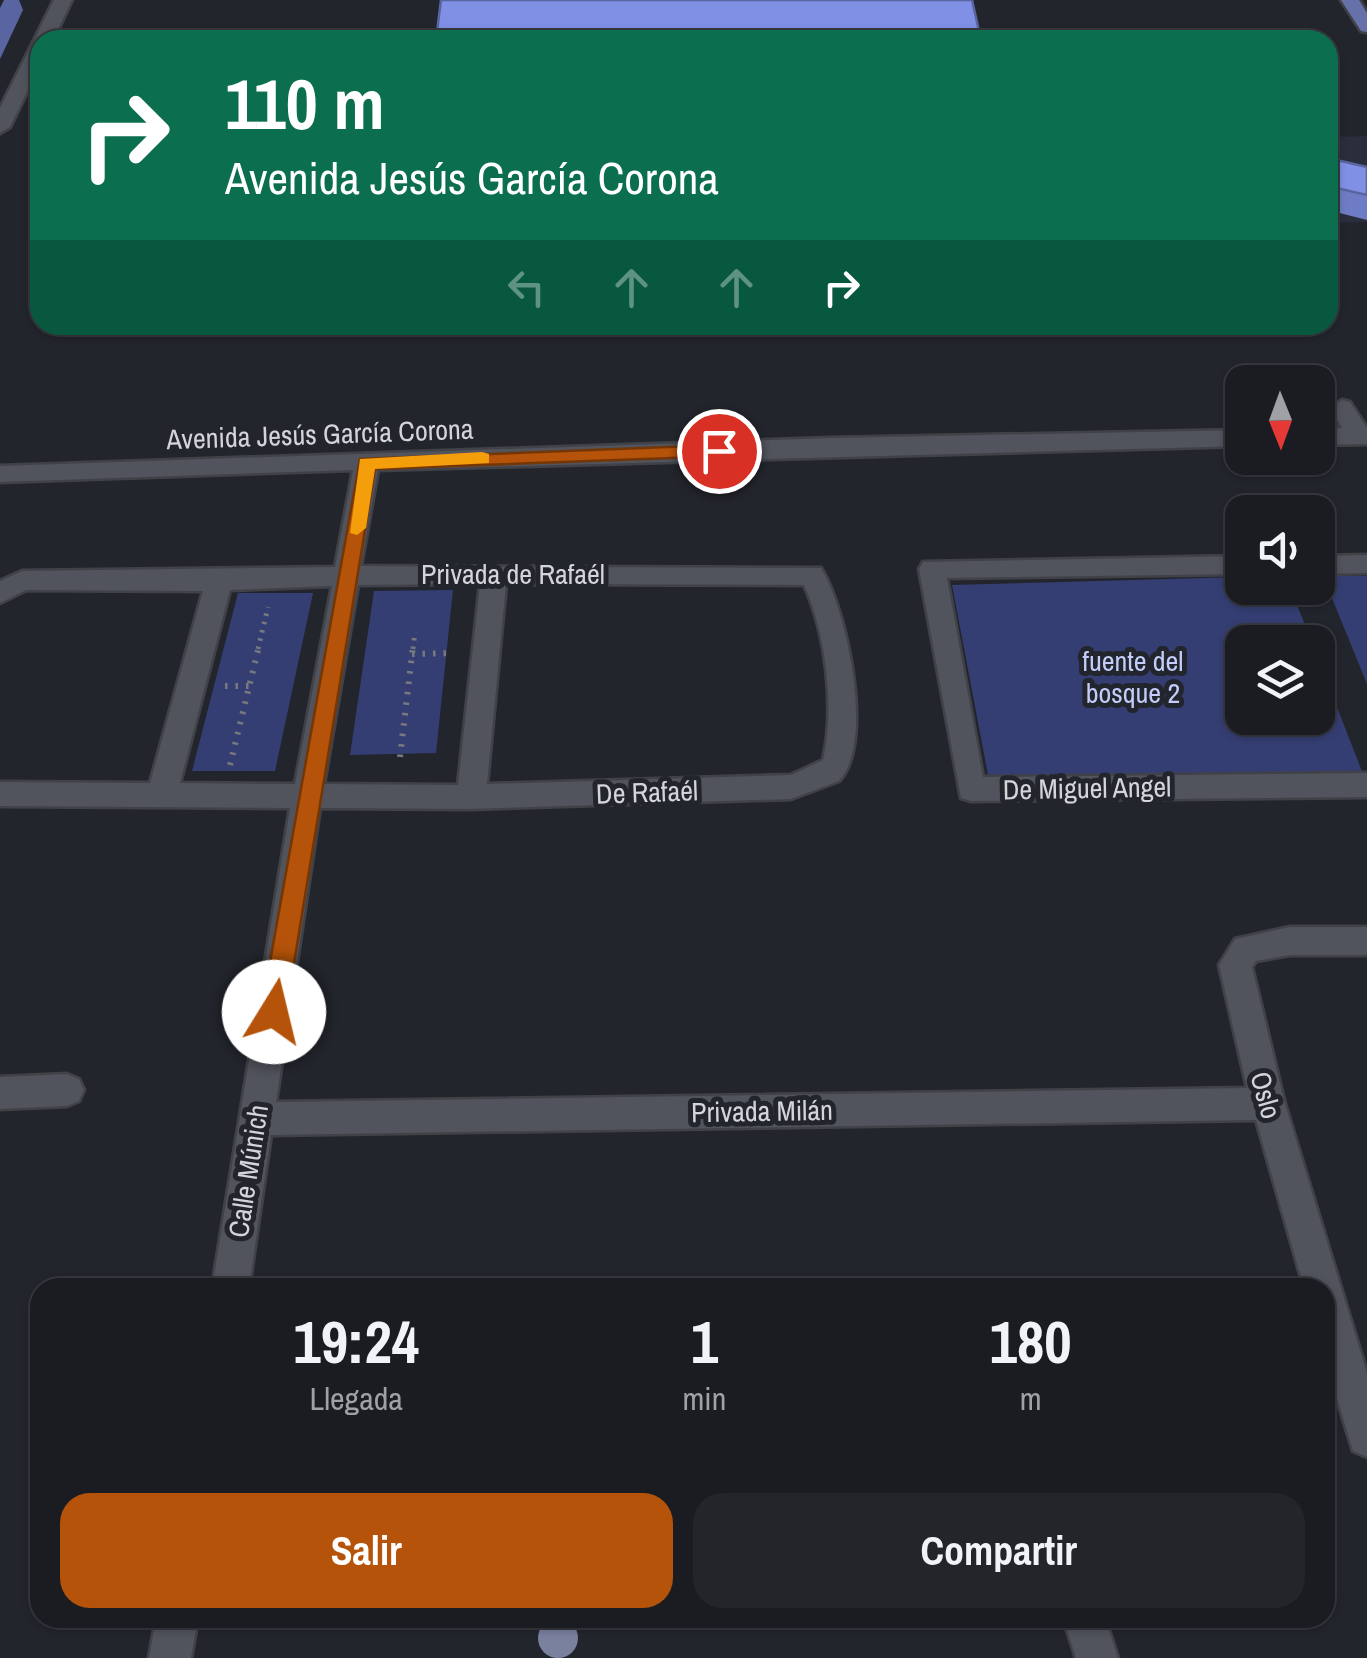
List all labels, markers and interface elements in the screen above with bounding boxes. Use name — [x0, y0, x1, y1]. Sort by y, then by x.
text: 110 m — [225, 57, 385, 151]
icon: right — [60, 70, 190, 200]
text: Avenida Jesús García Corona — [225, 147, 719, 208]
icon: left — [499, 260, 554, 315]
icon: ahead — [604, 260, 659, 315]
icon: ahead — [709, 260, 764, 315]
icon: right — [814, 260, 869, 315]
north arrow — [1225, 365, 1335, 475]
map controls — [1225, 365, 1335, 735]
pin — [677, 409, 762, 494]
street label: Avenida Jesús García Corona — [165, 410, 474, 458]
icon: arrive — [692, 424, 747, 479]
button: sound — [1225, 495, 1335, 605]
street label: Privada de Rafaél — [421, 555, 605, 593]
button: layers — [1225, 625, 1335, 735]
park label: fuente del bosque 2 — [1083, 642, 1183, 712]
street label: De Miguel Angel — [1002, 768, 1172, 808]
street label: De Rafaél — [595, 771, 699, 813]
position arrow — [222, 960, 326, 1064]
street label: Oslo — [1241, 1067, 1291, 1123]
street label: Privada Milán — [691, 1091, 833, 1131]
street label: Calle Múnich — [219, 1102, 277, 1240]
text: 19:24 — [293, 1301, 419, 1382]
text: 1 — [691, 1301, 718, 1382]
text: 180 — [990, 1301, 1072, 1382]
text: Llegada — [310, 1377, 403, 1420]
text: min — [682, 1377, 726, 1420]
text: m — [1020, 1377, 1042, 1420]
button: Salir — [60, 1493, 673, 1608]
button: Compartir — [693, 1493, 1305, 1608]

